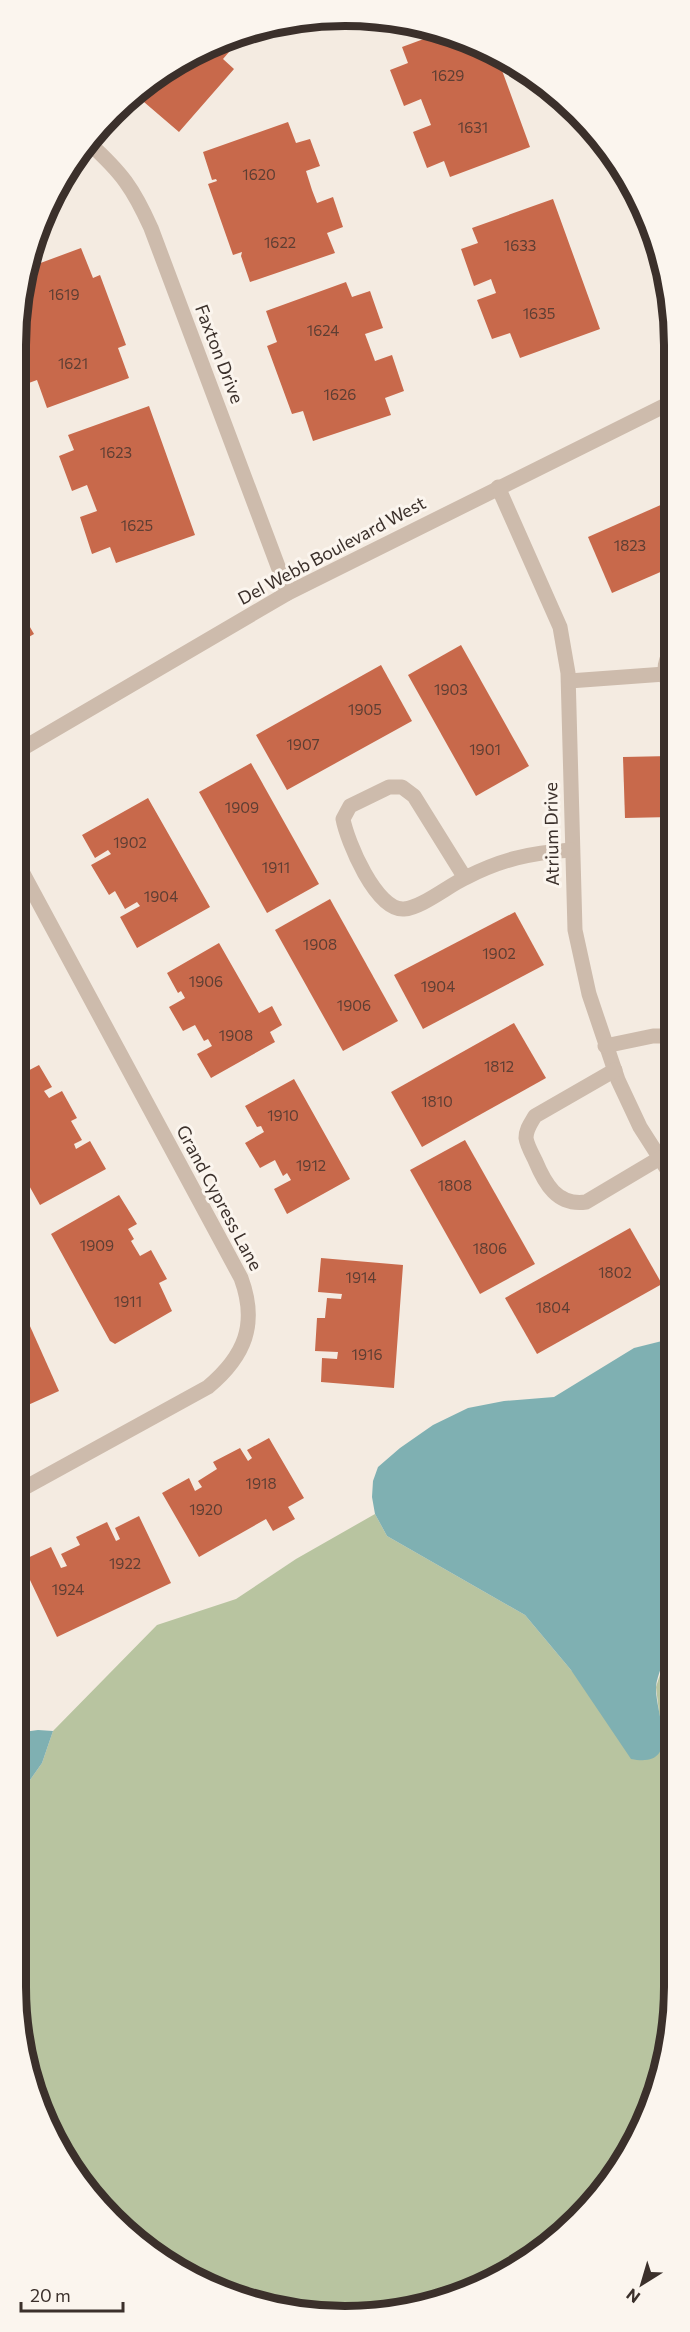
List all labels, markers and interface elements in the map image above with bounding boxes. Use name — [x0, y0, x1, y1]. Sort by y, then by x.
house number: 1629 — [432, 66, 464, 84]
house number: 1631 — [458, 118, 488, 136]
house number: 1620 — [242, 165, 276, 183]
house number: 1622 — [264, 233, 296, 251]
house number: 1633 — [504, 236, 536, 254]
house number: 1619 — [48, 285, 80, 303]
street label: Faxton Drive — [191, 301, 249, 406]
house number: 1635 — [523, 304, 555, 322]
house number: 1624 — [307, 321, 339, 339]
house number: 1621 — [58, 354, 88, 372]
house number: 1626 — [324, 385, 356, 403]
house number: 1623 — [100, 443, 132, 461]
street label: Del Webb Boulevard West — [234, 491, 429, 609]
house number: 1625 — [121, 516, 153, 534]
house number: 1823 — [614, 536, 646, 554]
house number: 1903 — [434, 680, 468, 698]
house number: 1905 — [348, 700, 382, 718]
house number: 1907 — [286, 735, 320, 753]
house number: 1901 — [469, 740, 501, 758]
street label: Atrium Drive — [539, 782, 563, 886]
house number: 1909 — [225, 798, 259, 816]
house number: 1902 — [113, 833, 147, 851]
house number: 1911 — [262, 858, 290, 876]
house number: 1904 — [144, 887, 178, 905]
house number: 1908 — [303, 935, 337, 953]
house number: 1902 — [482, 944, 516, 962]
house number: 1906 — [189, 972, 223, 990]
house number: 1904 — [421, 977, 455, 995]
house number: 1906 — [337, 996, 371, 1014]
house number: 1908 — [219, 1026, 253, 1044]
house number: 1812 — [484, 1057, 514, 1075]
house number: 1810 — [421, 1092, 453, 1110]
house number: 1910 — [267, 1106, 299, 1124]
street label: Grand Cypress Lane — [172, 1121, 267, 1274]
house number: 1912 — [296, 1156, 326, 1174]
house number: 1808 — [438, 1176, 472, 1194]
house number: 1909 — [80, 1236, 114, 1254]
house number: 1806 — [473, 1239, 507, 1257]
house number: 1802 — [598, 1263, 632, 1281]
house number: 1914 — [346, 1268, 376, 1286]
house number: 1911 — [114, 1292, 142, 1310]
house number: 1804 — [536, 1298, 570, 1316]
house number: 1916 — [351, 1345, 383, 1363]
house number: 1918 — [245, 1474, 277, 1492]
house number: 1920 — [189, 1500, 223, 1518]
house number: 1922 — [109, 1554, 141, 1572]
house number: 1924 — [52, 1580, 84, 1598]
north arrow — [612, 2254, 672, 2314]
scale bar — [21, 2275, 123, 2313]
text: 20 m — [30, 2284, 71, 2306]
text: N — [622, 2285, 643, 2308]

